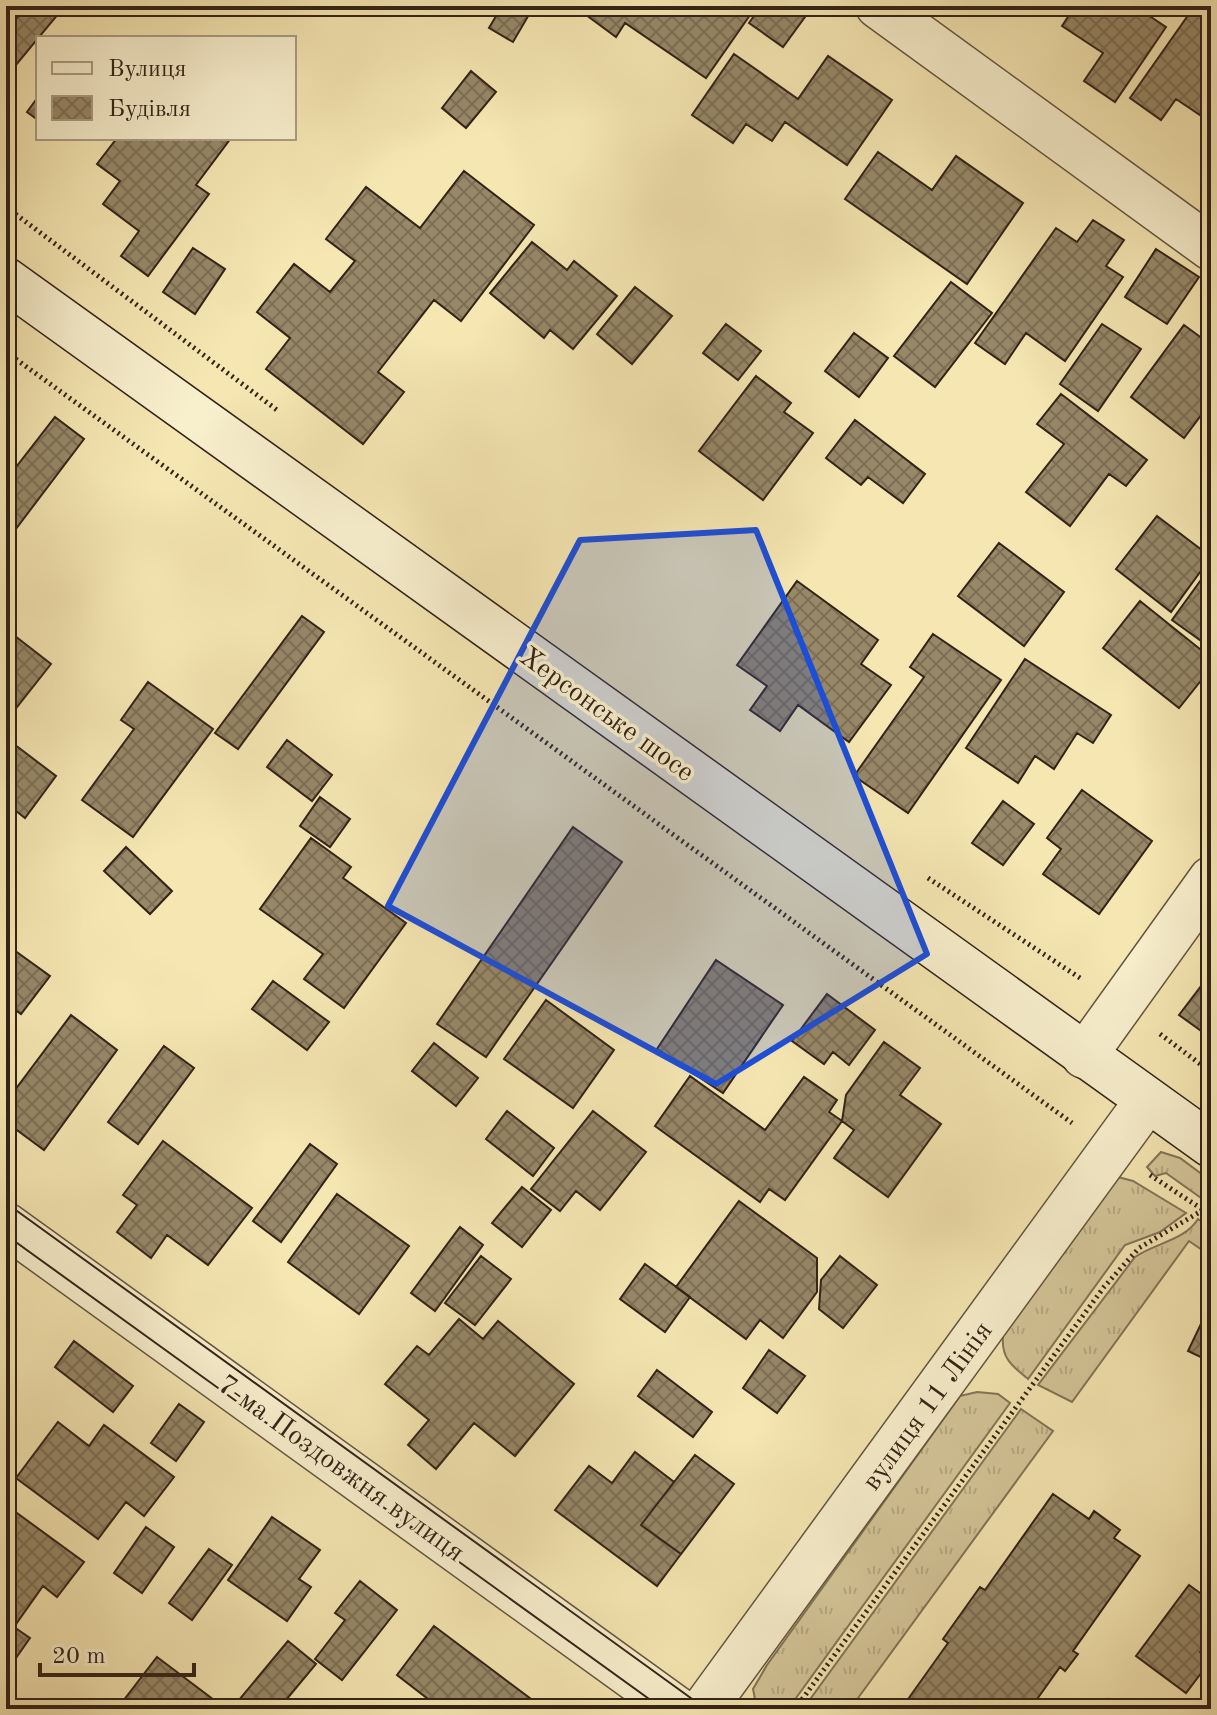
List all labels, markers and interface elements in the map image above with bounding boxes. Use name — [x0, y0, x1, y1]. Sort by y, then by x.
legend — [36, 36, 296, 140]
text: Вулиця — [108, 58, 187, 82]
text: Будівля — [108, 98, 191, 122]
street label: Херсонське шосе — [514, 643, 699, 788]
street label: вулиця 11 Лінія — [858, 1317, 999, 1496]
street label: 7-ма Поздовжня вулиця — [212, 1371, 469, 1568]
scale bar — [40, 1627, 194, 1677]
text: 20 m — [52, 1645, 106, 1669]

